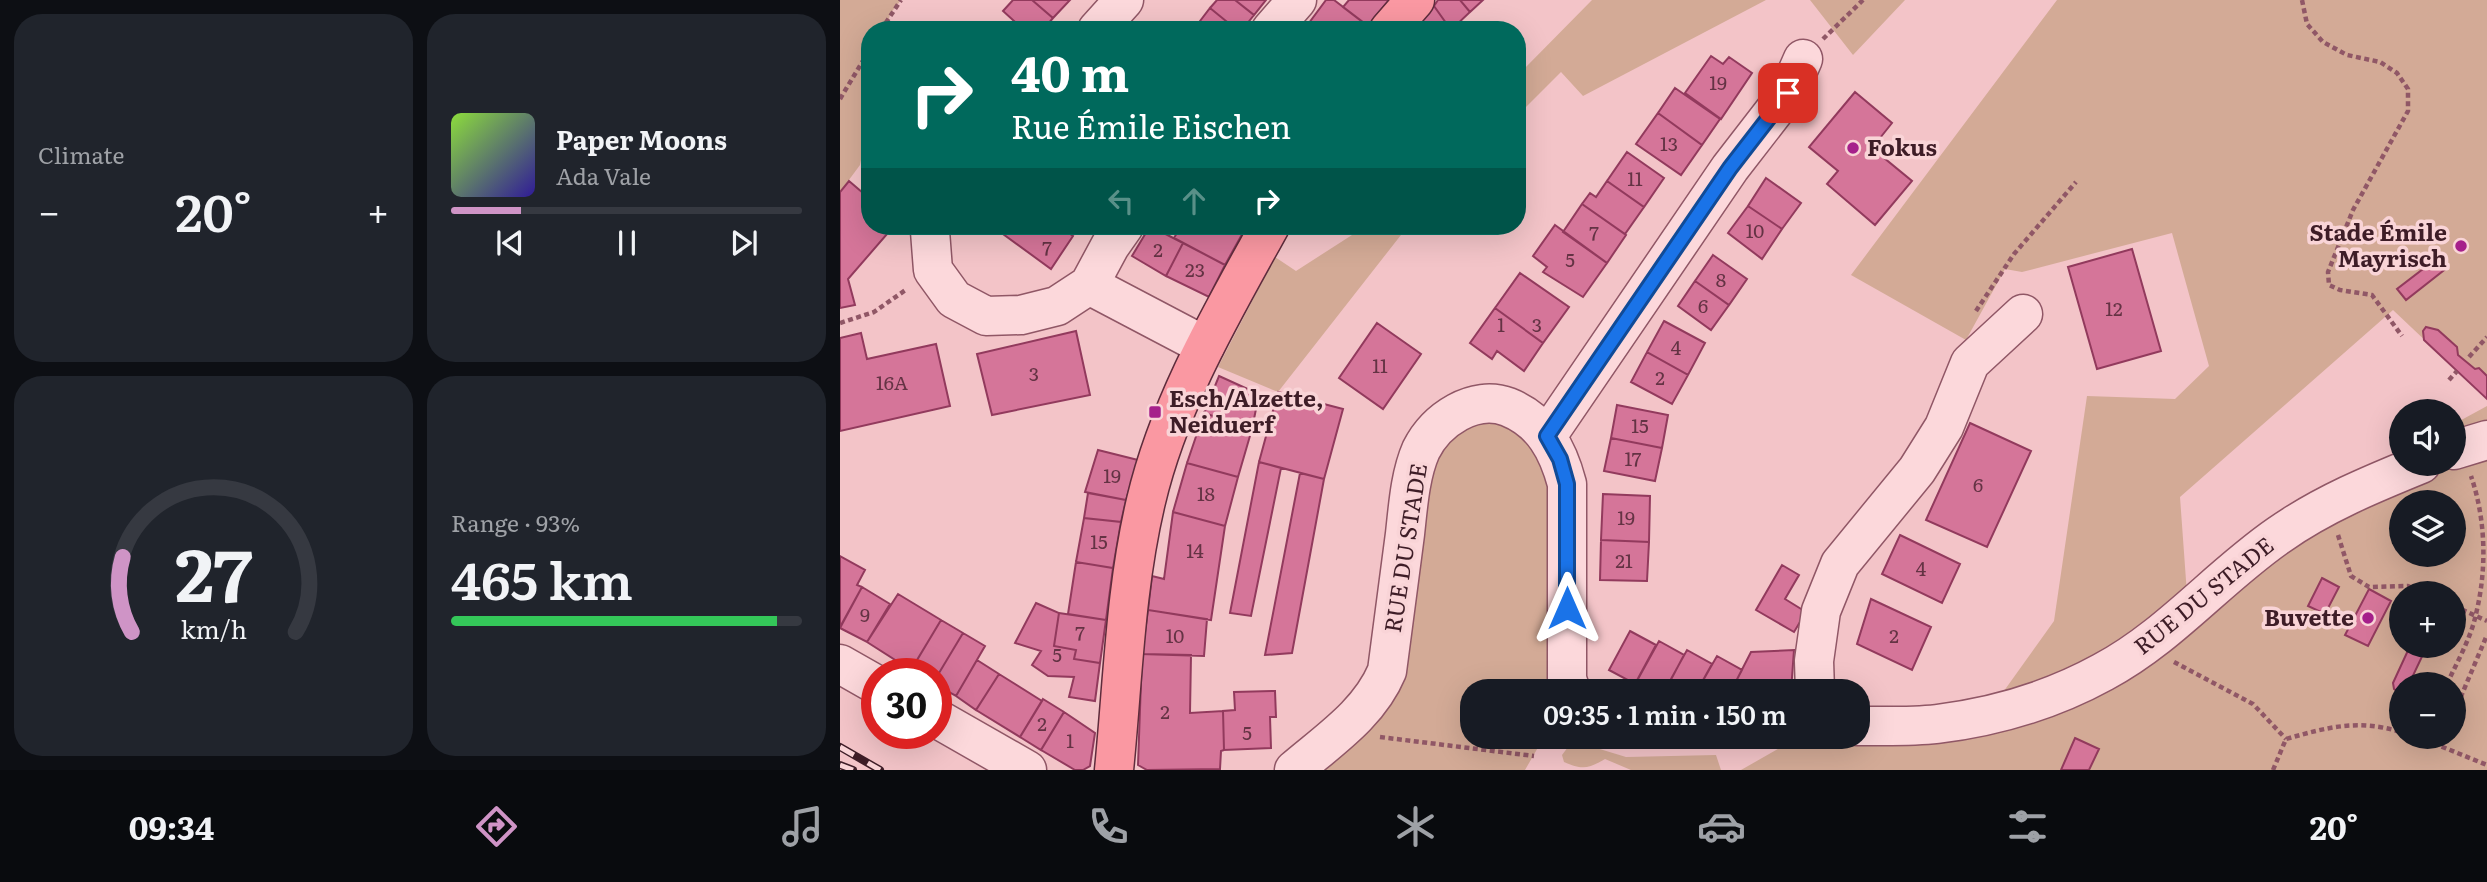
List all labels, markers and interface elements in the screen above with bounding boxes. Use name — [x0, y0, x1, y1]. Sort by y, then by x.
text: 40 m — [1011, 34, 1129, 107]
icon: right — [896, 49, 987, 140]
pin — [1758, 63, 1818, 123]
house number: 19 — [1709, 68, 1727, 96]
icon: arrive — [1769, 74, 1807, 112]
text: Rue Émile Eischen — [1011, 101, 1291, 149]
text: Paper Moons — [556, 119, 727, 158]
house number: 13 — [1660, 129, 1678, 157]
place label: Fokus — [1867, 129, 1937, 163]
text: Climate — [38, 137, 124, 171]
marker: Fokus — [1845, 140, 1861, 156]
text: Ada Vale — [556, 158, 651, 192]
house number: 11 — [1627, 164, 1643, 192]
text: 20° — [175, 171, 252, 248]
text: − — [38, 181, 60, 238]
text: + — [367, 181, 389, 238]
icon: left — [1102, 182, 1140, 220]
icon: ahead — [1175, 182, 1213, 220]
icon: right — [1248, 182, 1286, 220]
place label: Stade Émile Mayrisch — [2310, 214, 2447, 274]
house number: 10 — [1746, 216, 1764, 244]
house number: 7 — [1589, 218, 1599, 246]
icon: previous — [491, 224, 529, 262]
icon: pause — [608, 224, 646, 262]
icon: next — [725, 224, 763, 262]
house number: 7 — [1042, 233, 1052, 261]
house number: 2 — [1153, 235, 1163, 263]
marker: Stade Émile Mayrisch — [2453, 238, 2469, 254]
house number: 5 — [1565, 245, 1575, 273]
house number: 23 — [1185, 255, 1205, 283]
house number: 8 — [1716, 265, 1726, 293]
house number: 6 — [1698, 291, 1708, 319]
house number: 12 — [2105, 294, 2123, 322]
house number: 1 — [1497, 310, 1505, 338]
house number: 3 — [1532, 310, 1542, 338]
house number: 4 — [1671, 333, 1682, 361]
house number: 11 — [1372, 351, 1388, 379]
house number: 3 — [1029, 359, 1039, 387]
house number: 2 — [1655, 363, 1665, 391]
house number: 16A — [876, 368, 908, 396]
place label: Esch/Alzette, Neiduerf — [1169, 380, 1323, 440]
map controls — [2389, 399, 2466, 749]
button: sound — [2389, 399, 2466, 476]
marker: Esch/Alzette, Neiduerf — [1147, 404, 1163, 420]
house number: 15 — [1631, 411, 1649, 439]
house number: 17 — [1625, 444, 1642, 472]
house number: 19 — [1103, 461, 1121, 489]
street label: RUE DU STADE — [1374, 461, 1434, 635]
house number: 6 — [1973, 470, 1983, 498]
house number: 18 — [1197, 479, 1215, 507]
button: layers — [2389, 490, 2466, 567]
house number: 19 — [1617, 503, 1635, 531]
text: Range · 93% — [451, 505, 580, 539]
text: 27 — [175, 516, 253, 624]
house number: 15 — [1090, 527, 1108, 555]
street label: RUE DU STADE — [2126, 527, 2280, 662]
house number: 14 — [1186, 536, 1204, 564]
text: 465 km — [451, 539, 633, 616]
house number: 21 — [1615, 546, 1633, 574]
house number: 4 — [1916, 554, 1927, 582]
position arrow — [1530, 571, 1604, 645]
button: + — [2389, 581, 2466, 658]
place label: Buvette — [2264, 599, 2354, 633]
house number: 9 — [860, 600, 870, 628]
text: km/h — [180, 610, 247, 647]
marker: Buvette — [2360, 610, 2376, 626]
house number: 7 — [1075, 618, 1085, 646]
house number: 10 — [1166, 621, 1184, 649]
house number: 2 — [1889, 621, 1899, 649]
house number: 5 — [1052, 640, 1062, 668]
speed limit sign: 30 — [861, 658, 952, 749]
button: − — [2389, 672, 2466, 749]
text: 09:35 · 1 min · 150 m — [1543, 694, 1787, 733]
house number: 2 — [1160, 697, 1170, 725]
house number: 2 — [1037, 709, 1047, 737]
house number: 5 — [1242, 718, 1252, 746]
house number: 1 — [1066, 726, 1074, 754]
text: 09:34 — [129, 802, 214, 850]
icon: directions — [472, 802, 521, 851]
icon: music — [778, 802, 827, 851]
icon: phone — [1084, 802, 1133, 851]
icon: climate — [1391, 802, 1440, 851]
icon: car — [1697, 802, 1746, 851]
icon: filters — [2003, 802, 2052, 851]
text: 20° — [2310, 802, 2358, 850]

